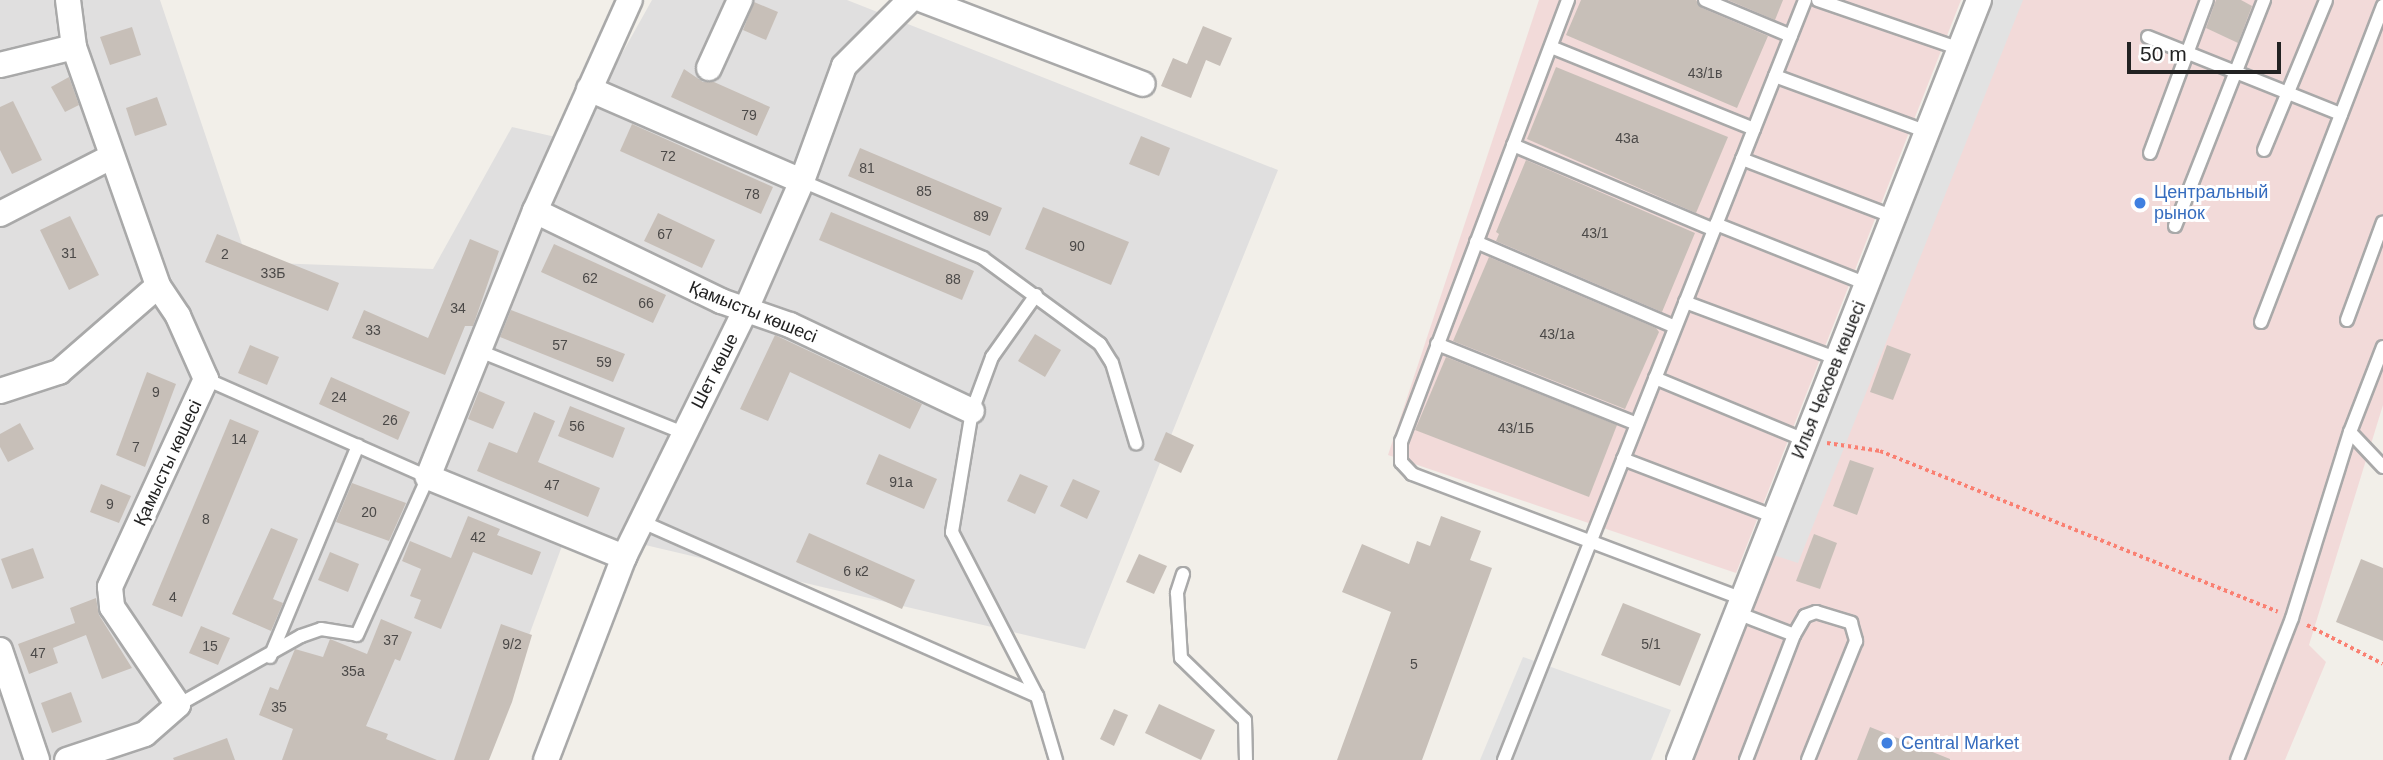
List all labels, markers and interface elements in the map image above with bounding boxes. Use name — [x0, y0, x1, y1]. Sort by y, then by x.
scale bar — [2131, 28, 2285, 72]
text: 50 m — [2140, 42, 2187, 65]
house number: 43/1в — [1688, 65, 1722, 81]
house number: 79 — [741, 107, 757, 123]
house number: 43а — [1615, 130, 1639, 146]
house number: 72 — [660, 148, 676, 164]
house number: 81 — [859, 160, 875, 176]
place label: Центральный рынок — [2154, 182, 2268, 224]
house number: 85 — [916, 183, 932, 199]
house number: 78 — [744, 186, 760, 202]
marker: Центральный рынок — [2132, 195, 2148, 211]
house number: 89 — [973, 208, 989, 224]
house number: 43/1 — [1581, 225, 1609, 241]
house number: 67 — [657, 226, 673, 242]
house number: 90 — [1069, 238, 1085, 254]
house number: 31 — [61, 245, 77, 261]
house number: 2 — [221, 246, 229, 262]
house number: 33Б — [261, 265, 285, 281]
house number: 62 — [582, 270, 598, 286]
house number: 88 — [945, 271, 961, 287]
street label: Қамысты көшесі — [686, 276, 820, 348]
house number: 66 — [638, 295, 654, 311]
street label: Илья Чехоев көшесі — [1788, 298, 1870, 462]
house number: 34 — [450, 300, 466, 316]
house number: 33 — [365, 322, 381, 338]
house number: 43/1а — [1539, 326, 1575, 342]
street label: Шет көше — [687, 330, 743, 412]
house number: 57 — [552, 337, 568, 353]
house number: 59 — [596, 354, 612, 370]
house number: 9 — [152, 384, 160, 400]
house number: 24 — [331, 389, 347, 405]
street label: Қамысты көшесі — [129, 397, 207, 529]
house number: 26 — [382, 412, 398, 428]
house number: 56 — [569, 418, 585, 434]
house number: 43/1Б — [1498, 420, 1534, 436]
house number: 14 — [231, 431, 247, 447]
house number: 7 — [132, 439, 140, 455]
house number: 91а — [889, 474, 913, 490]
house number: 47 — [544, 477, 560, 493]
house number: 9 — [106, 496, 114, 512]
house number: 20 — [361, 504, 377, 520]
house number: 8 — [202, 511, 210, 527]
house number: 42 — [470, 529, 486, 545]
house number: 6 к2 — [843, 563, 869, 579]
house number: 4 — [169, 589, 177, 605]
house number: 37 — [383, 632, 399, 648]
house number: 9/2 — [502, 636, 522, 652]
house number: 5/1 — [1641, 636, 1661, 652]
house number: 15 — [202, 638, 218, 654]
house number: 47 — [30, 645, 46, 661]
house number: 5 — [1410, 656, 1418, 672]
house number: 35а — [341, 663, 365, 679]
house number: 35 — [271, 699, 287, 715]
place label: Central Market — [1901, 732, 2019, 754]
marker: Central Market — [1879, 735, 1895, 751]

